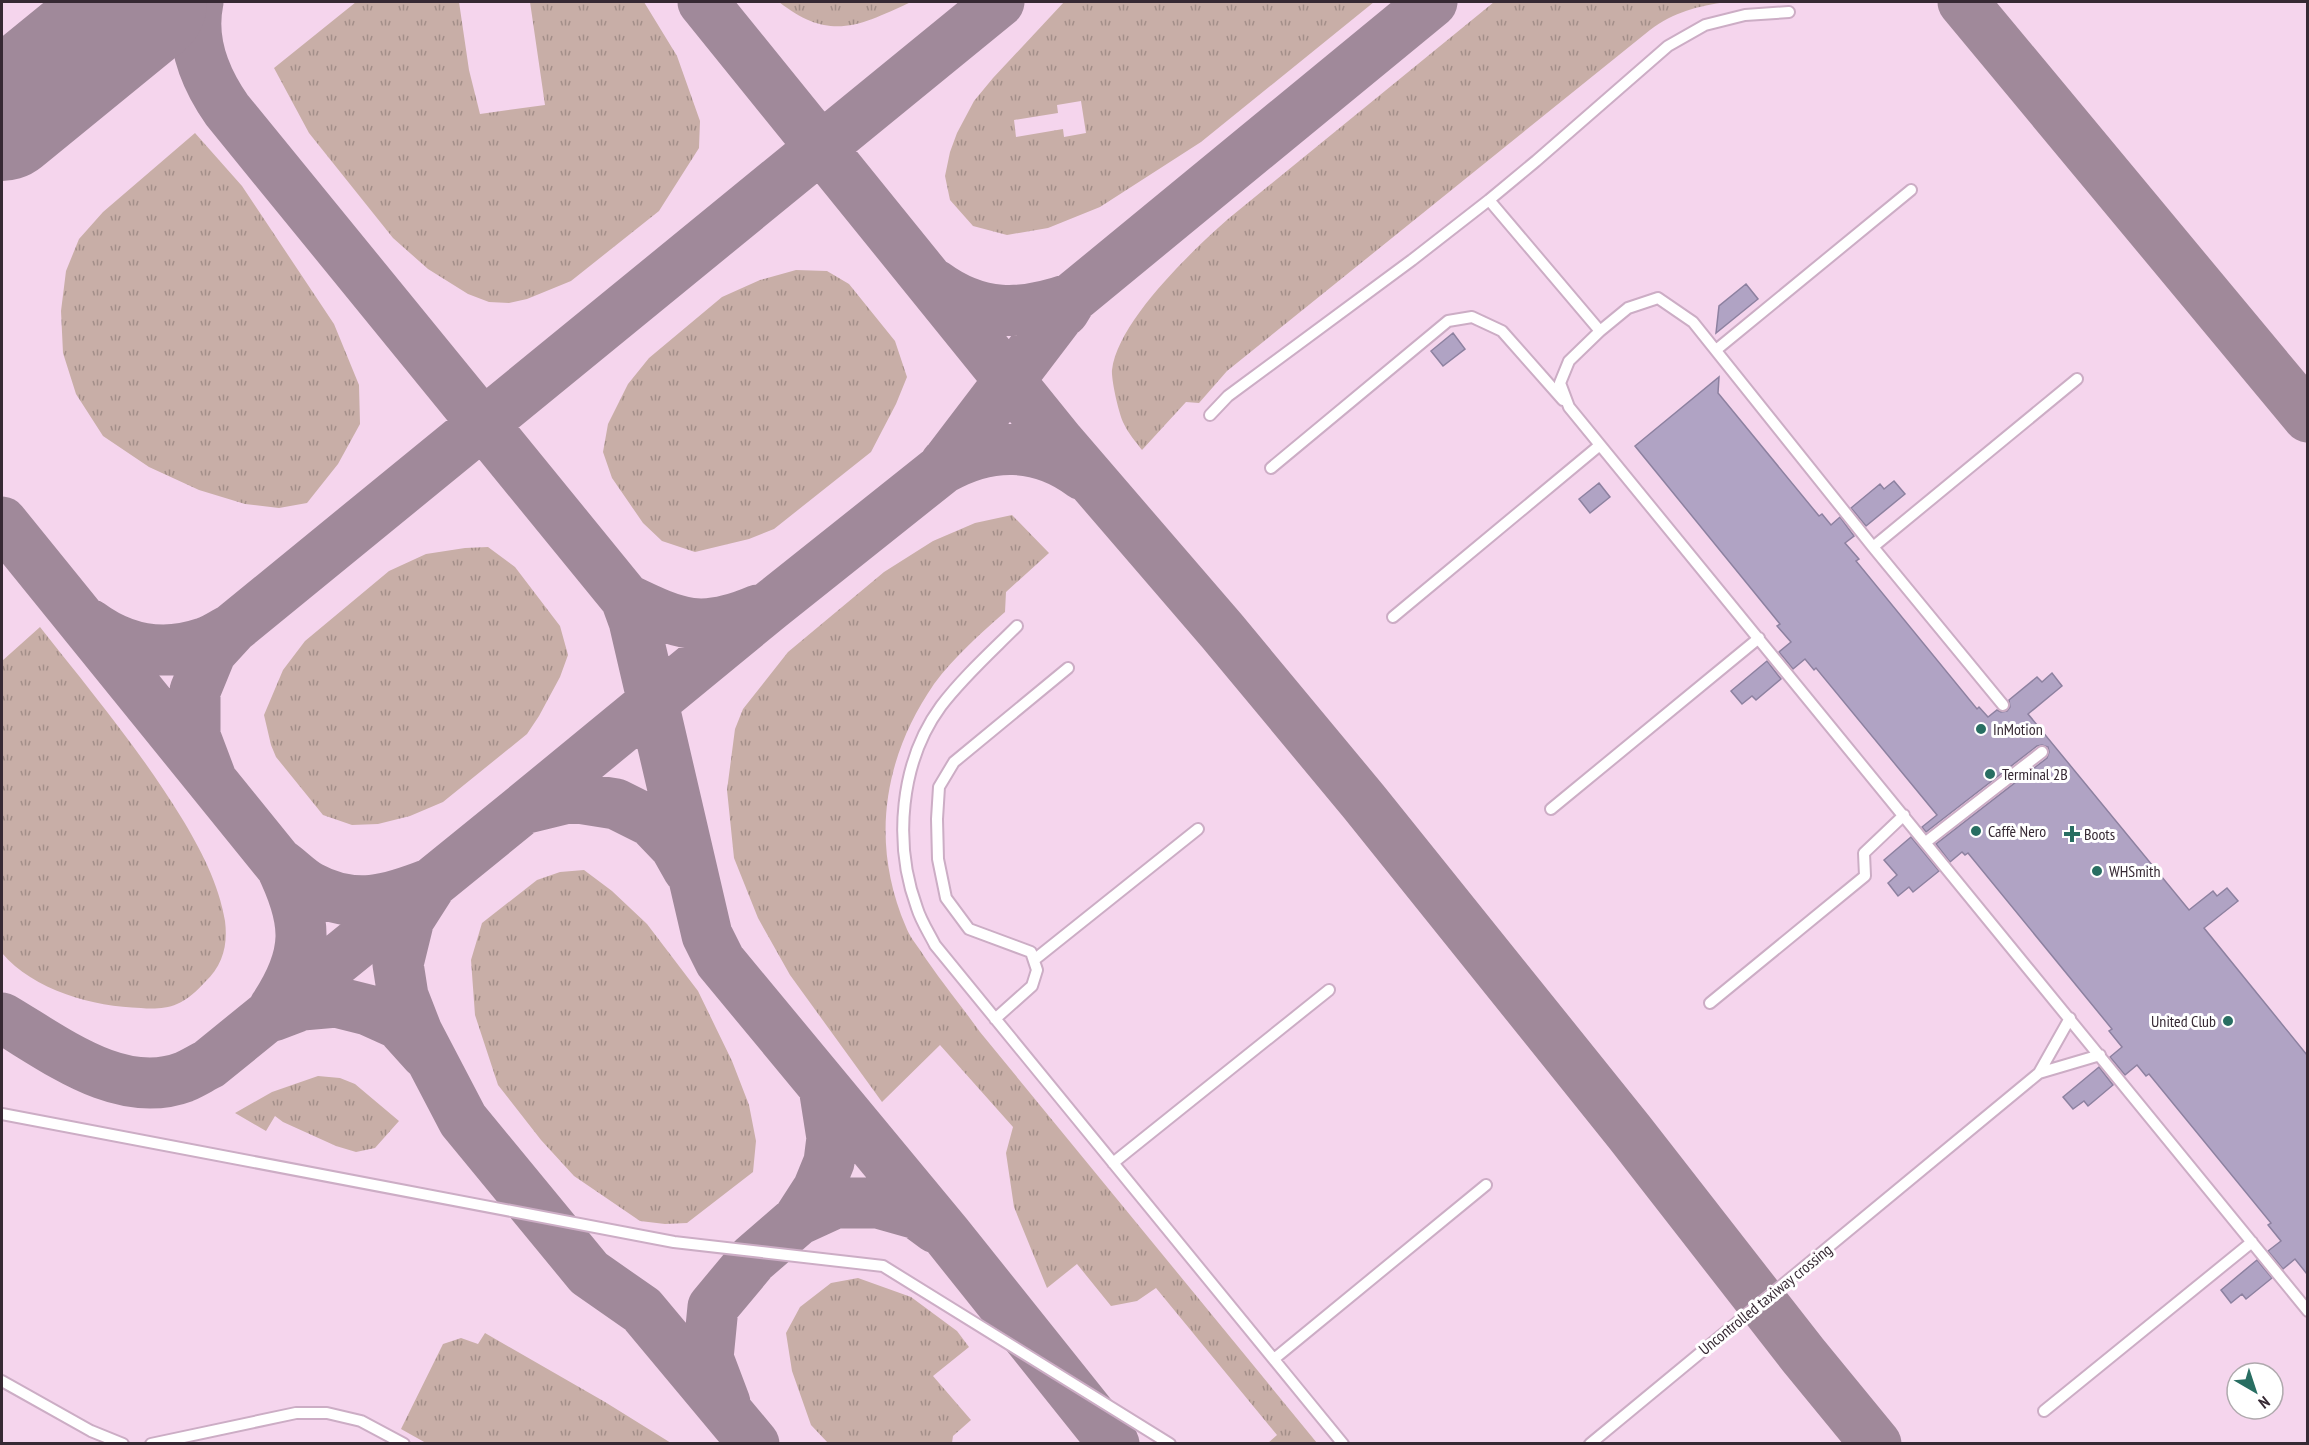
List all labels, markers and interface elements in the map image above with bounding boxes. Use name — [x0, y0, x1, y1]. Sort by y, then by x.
place label: InMotion — [1993, 719, 2043, 739]
marker: InMotion — [1974, 722, 1988, 736]
place label: Terminal 2B — [2002, 764, 2068, 784]
marker: Terminal 2B — [1983, 767, 1997, 781]
place label: Caffè Nero — [1988, 821, 2046, 841]
marker: Caffè Nero — [1969, 824, 1983, 838]
place label: Boots — [2084, 824, 2115, 844]
marker: Boots — [2065, 827, 2079, 841]
place label: WHSmith — [2109, 861, 2161, 881]
marker: WHSmith — [2090, 864, 2104, 878]
place label: United Club — [2151, 1011, 2216, 1031]
marker: United Club — [2221, 1014, 2235, 1028]
street label: Uncontrolled taxiway crossing — [1694, 1239, 1836, 1359]
north arrow — [2225, 1361, 2285, 1421]
text: N — [2255, 1392, 2274, 1413]

